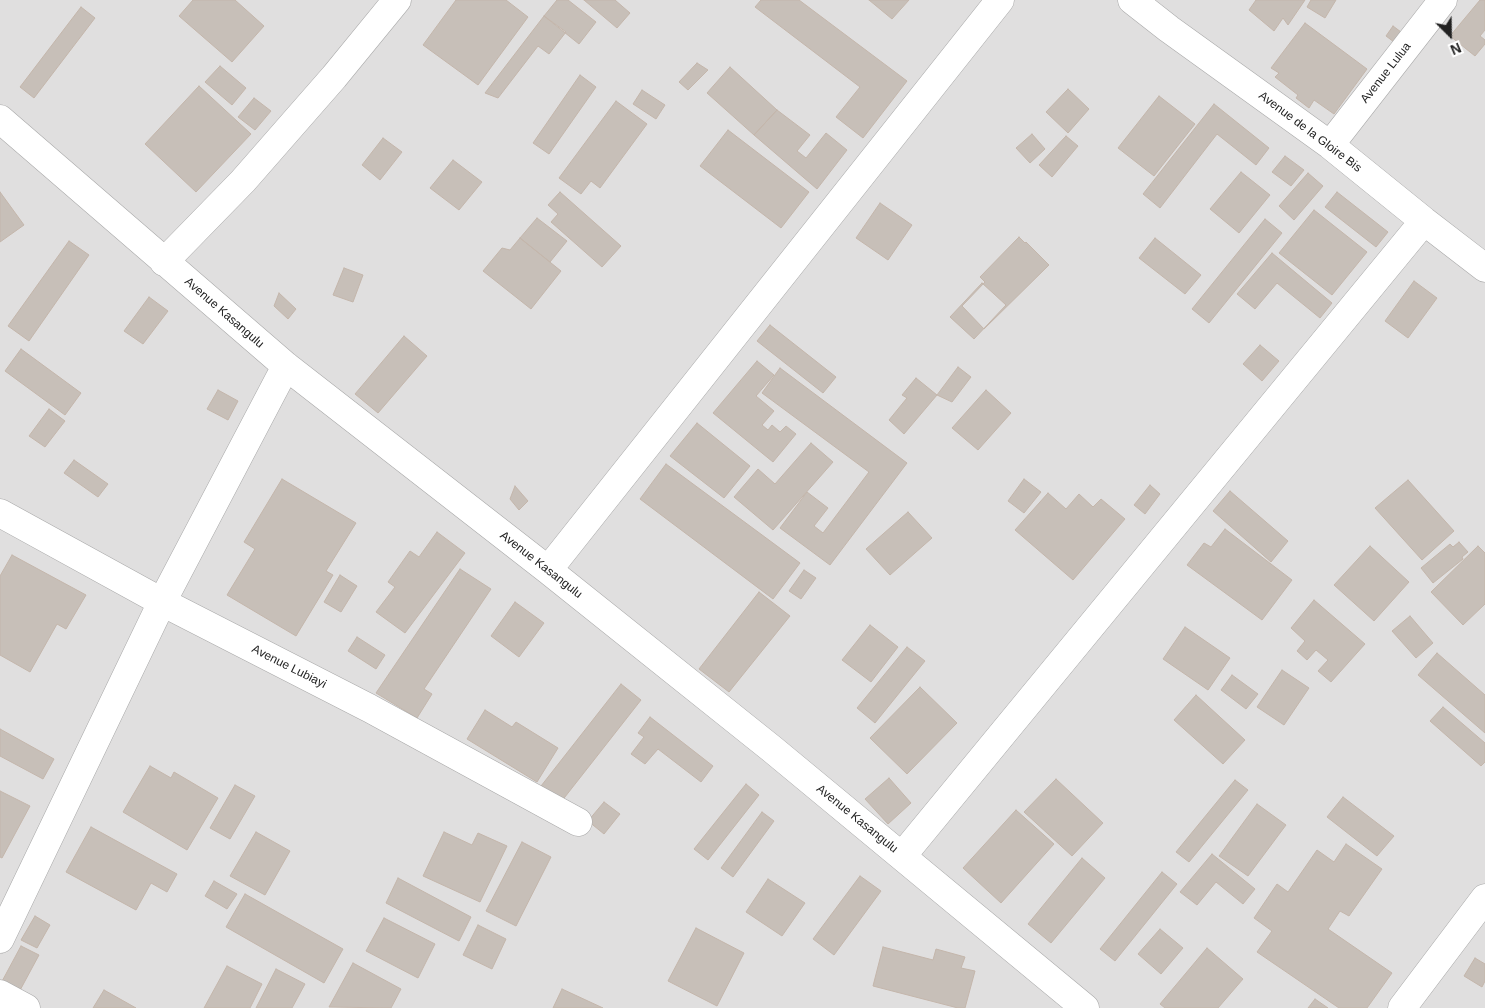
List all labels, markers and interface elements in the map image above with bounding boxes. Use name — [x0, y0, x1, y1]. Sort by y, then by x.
north arrow — [1425, 10, 1475, 60]
text: N — [1448, 39, 1464, 58]
street label: Avenue Lulua — [1358, 40, 1414, 106]
street label: Avenue de la Gloire Bis — [1256, 89, 1364, 175]
street label: Avenue Kasangulu — [181, 275, 267, 351]
street label: Avenue Kasangulu — [497, 528, 585, 602]
street label: Avenue Lubiayi — [249, 642, 329, 692]
street label: Avenue Kasangulu — [813, 782, 901, 856]

